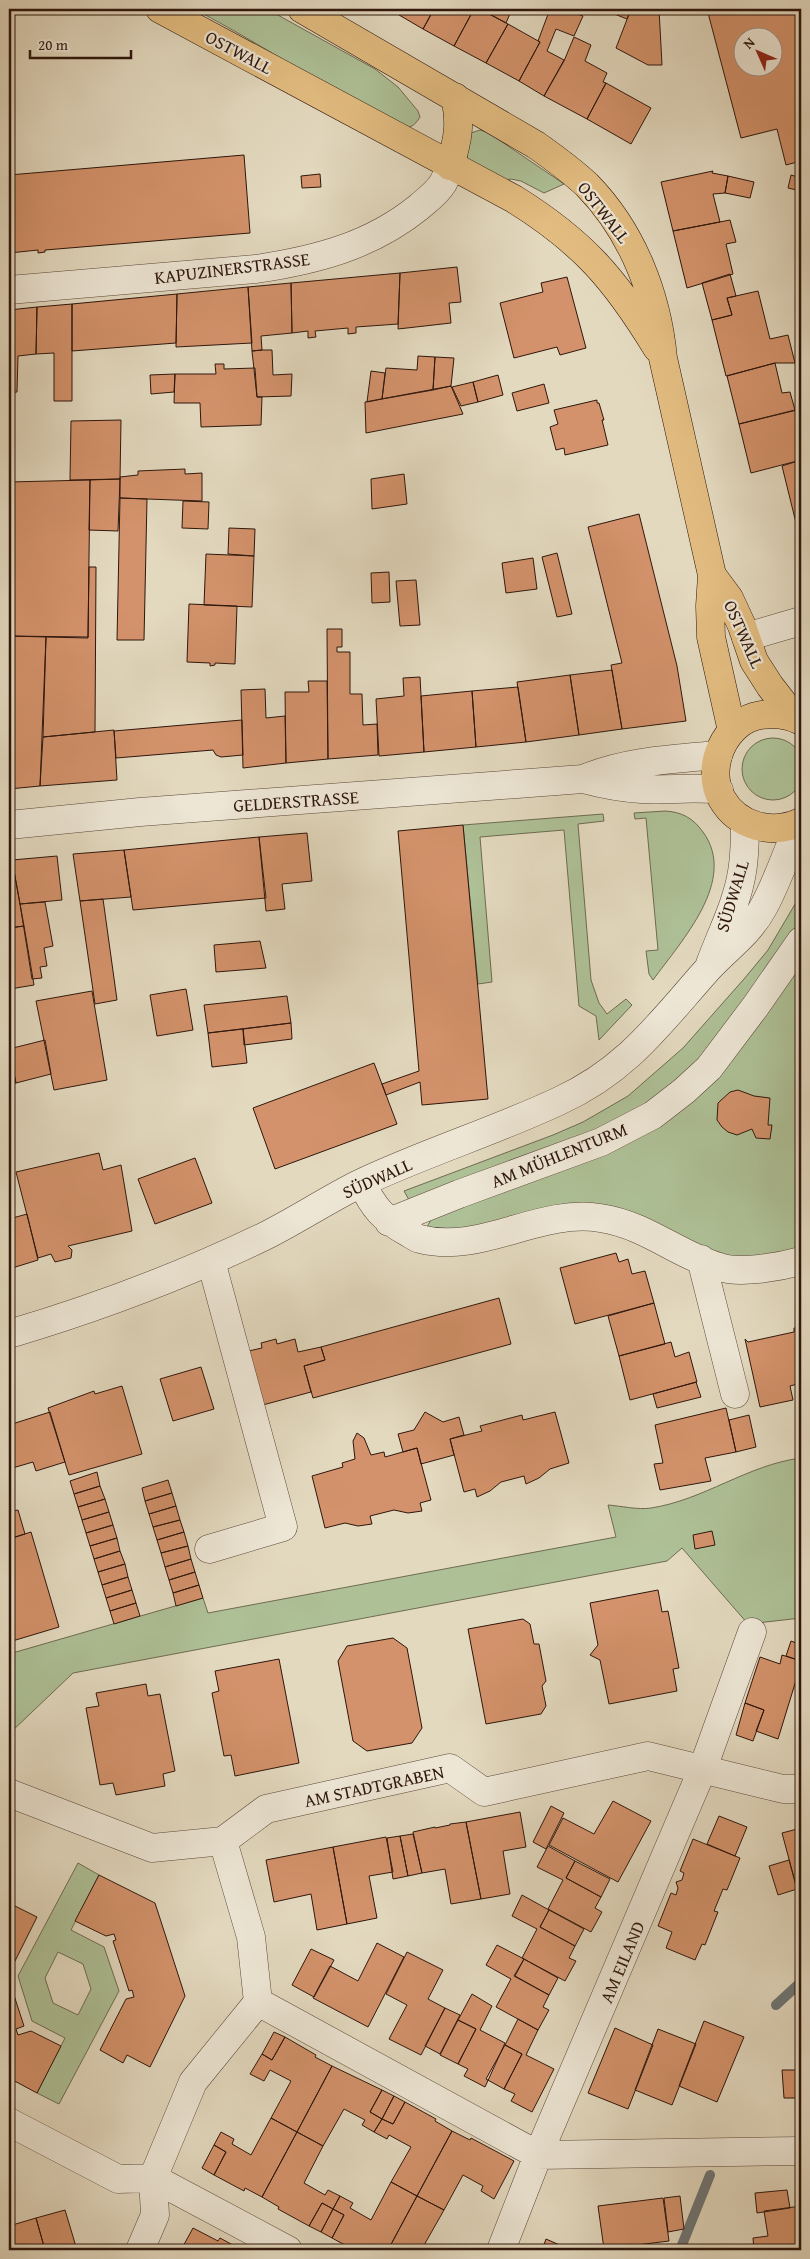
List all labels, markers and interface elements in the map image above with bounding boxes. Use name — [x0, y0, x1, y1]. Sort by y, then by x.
street label: OSTWALL — [201, 23, 277, 81]
scale bar — [30, 28, 131, 60]
north arrow — [732, 28, 782, 78]
text: N — [738, 32, 760, 53]
text: 20 m — [38, 34, 69, 55]
street label: OSTWALL — [571, 175, 637, 249]
street label: KAPUZINERSTRASSE — [153, 245, 311, 291]
street label: OSTWALL — [717, 596, 771, 673]
street label: GELDERSTRASSE — [232, 783, 360, 819]
street label: SÜDWALL — [708, 857, 756, 935]
street label: AM MÜHLENTURM — [487, 1115, 631, 1195]
street label: SÜDWALL — [338, 1151, 416, 1205]
street label: AM STADTGRABEN — [302, 1758, 447, 1814]
street label: AM EILAND — [593, 1917, 651, 2007]

